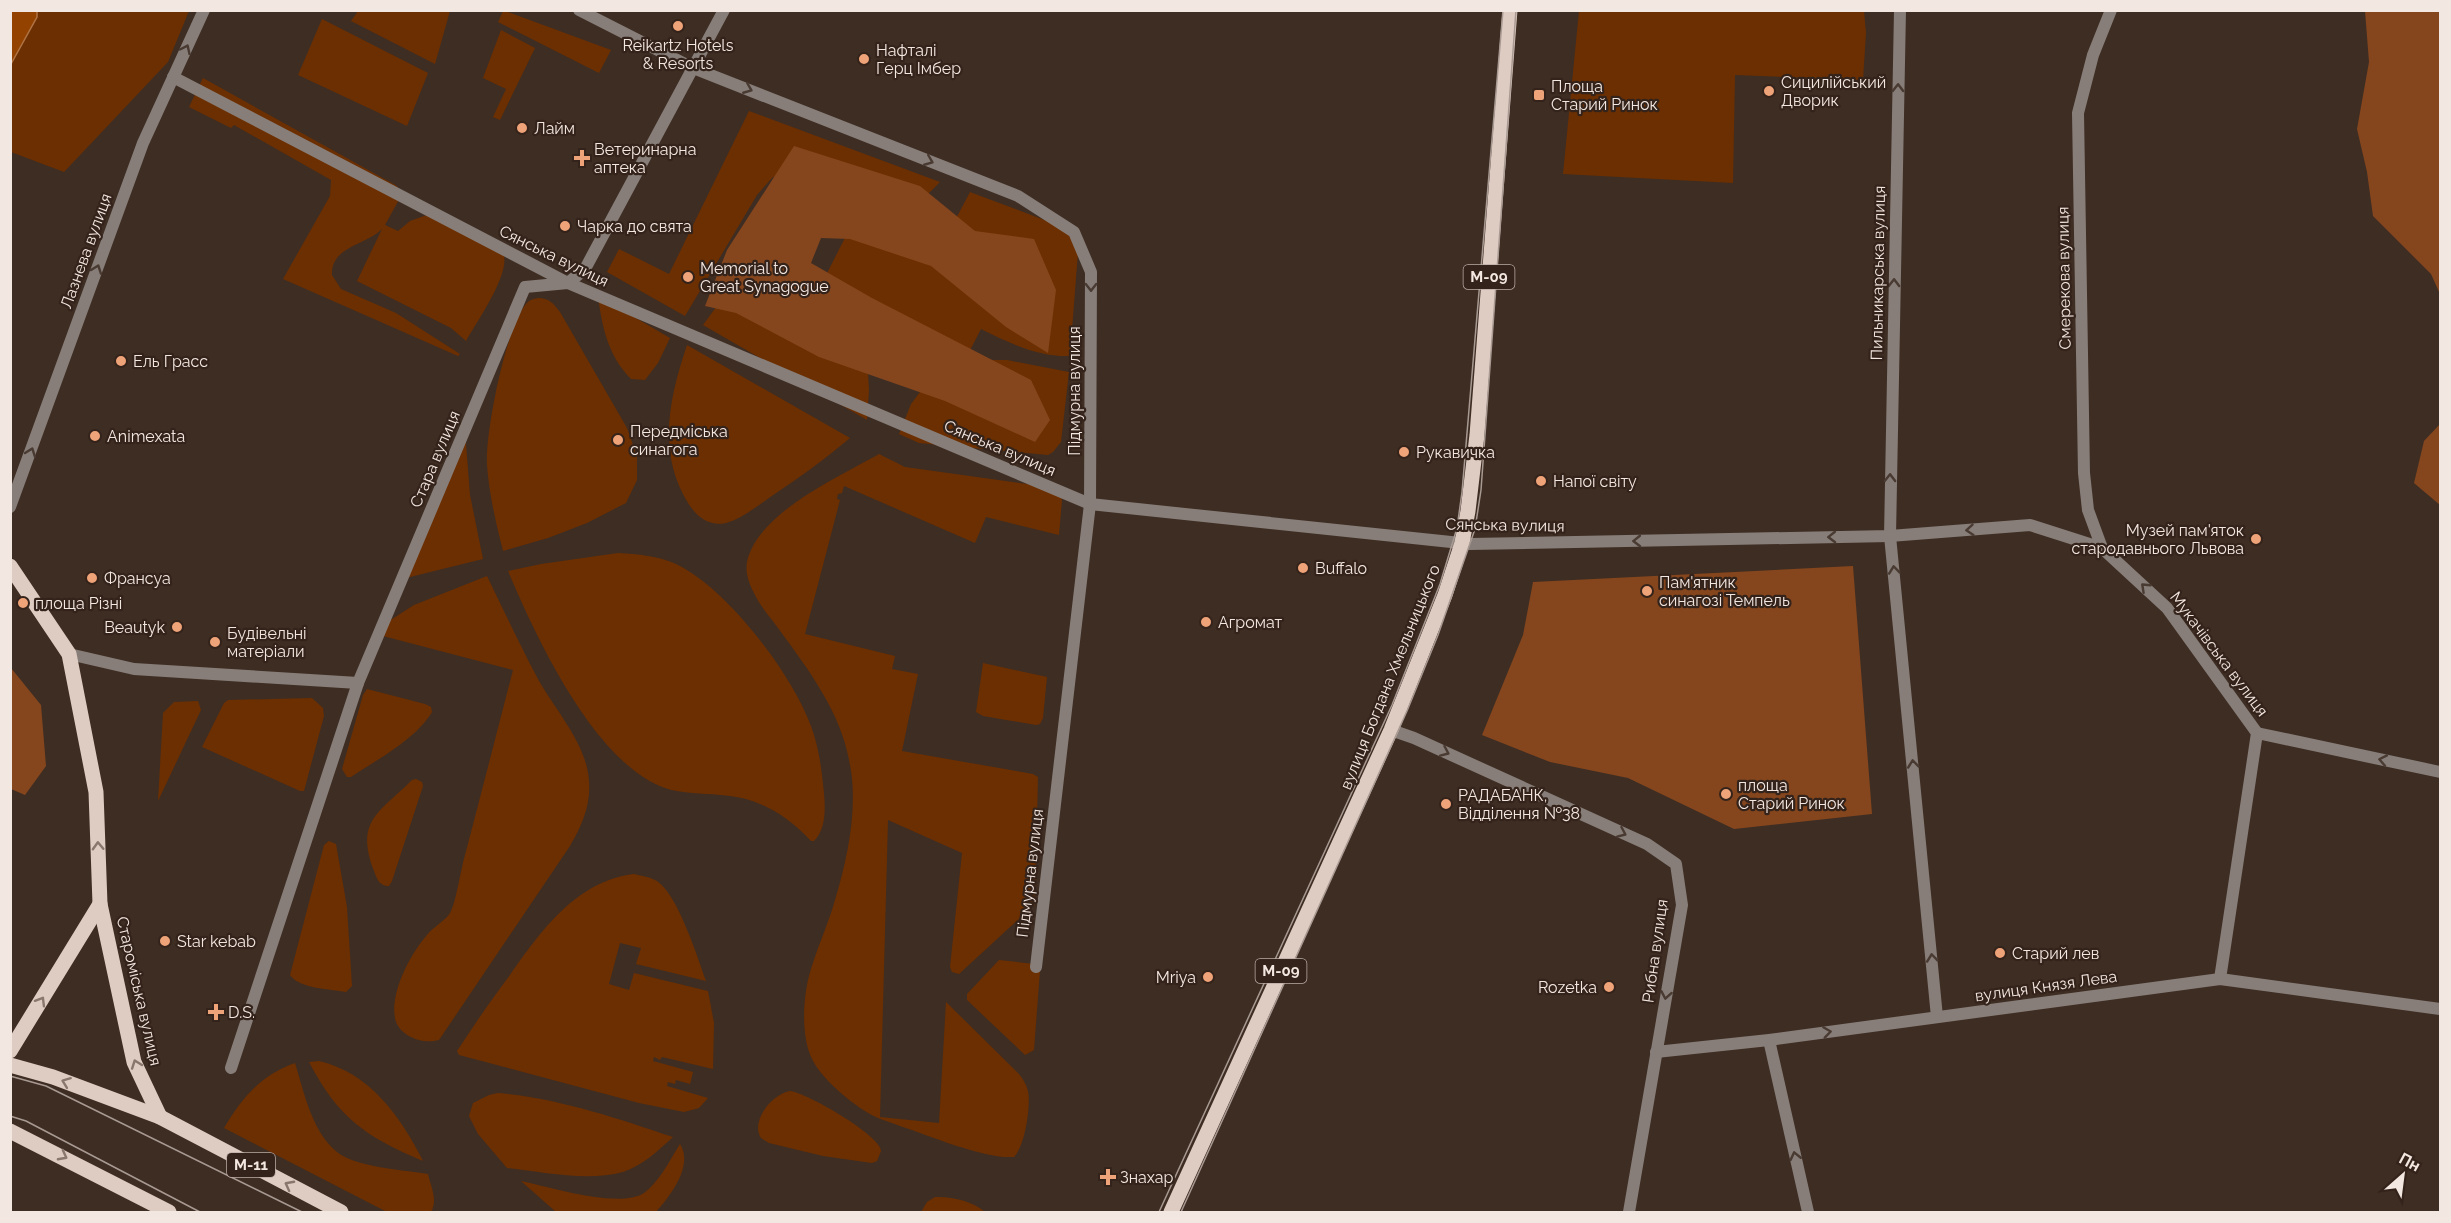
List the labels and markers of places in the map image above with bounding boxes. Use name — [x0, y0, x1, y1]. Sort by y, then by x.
marker: Reikartz Hotels & Resorts — [671, 19, 685, 33]
place label: Reikartz Hotels & Resorts — [623, 36, 734, 73]
place label: Нафталі Герц Імбер — [876, 41, 961, 78]
marker: Нафталі Герц Імбер — [857, 52, 871, 66]
place label: Сицилійський Дворик — [1781, 73, 1886, 110]
place label: Площа Старий Ринок — [1551, 77, 1658, 114]
marker: Сицилійський Дворик — [1762, 84, 1776, 98]
marker: Площа Старий Ринок — [1532, 88, 1546, 102]
place label: Лайм — [534, 119, 575, 138]
marker: Лайм — [515, 121, 529, 135]
place label: Ветеринарна аптека — [594, 140, 696, 177]
marker: Ветеринарна аптека — [575, 151, 589, 165]
place label: Чарка до свята — [577, 217, 692, 236]
marker: Чарка до свята — [558, 219, 572, 233]
place label: Memorial to Great Synagogue — [700, 259, 829, 296]
marker: Memorial to Great Synagogue — [681, 270, 695, 284]
place label: Ель Грасс — [133, 352, 208, 371]
marker: Ель Грасс — [114, 354, 128, 368]
place label: Передміська синагога — [630, 422, 728, 459]
place label: Animexata — [107, 427, 185, 446]
marker: Animexata — [88, 429, 102, 443]
marker: Передміська синагога — [611, 433, 625, 447]
place label: Рукавичка — [1416, 443, 1495, 462]
marker: Рукавичка — [1397, 445, 1411, 459]
place label: Напої світу — [1553, 472, 1637, 491]
marker: Напої світу — [1534, 474, 1548, 488]
place label: Музей пам'яток стародавнього Львова — [2071, 521, 2244, 558]
marker: Музей пам'яток стародавнього Львова — [2249, 532, 2263, 546]
place label: Buffalo — [1315, 559, 1367, 578]
marker: Buffalo — [1296, 561, 1310, 575]
place label: Франсуа — [104, 569, 171, 588]
marker: Франсуа — [85, 571, 99, 585]
place label: Пам'ятник синагозі Темпель — [1659, 573, 1790, 610]
marker: Пам'ятник синагозі Темпель — [1640, 584, 1654, 598]
place label: площа Різні — [35, 594, 122, 613]
marker: площа Різні — [16, 596, 30, 610]
place label: Агромат — [1218, 613, 1282, 632]
marker: Агромат — [1199, 615, 1213, 629]
place label: Beautyk — [104, 618, 166, 637]
marker: Beautyk — [170, 620, 184, 634]
place label: Будівельні матеріали — [227, 624, 307, 661]
marker: Будівельні матеріали — [208, 635, 222, 649]
place label: площа Старий Ринок — [1738, 776, 1845, 813]
place label: РАДАБАНК, Відділення №38 — [1458, 786, 1580, 823]
marker: площа Старий Ринок — [1719, 787, 1733, 801]
marker: РАДАБАНК, Відділення №38 — [1439, 797, 1453, 811]
place label: Star kebab — [177, 932, 256, 951]
marker: Star kebab — [158, 934, 172, 948]
place label: Старий лев — [2012, 944, 2099, 963]
marker: Старий лев — [1993, 946, 2007, 960]
place label: Mriya — [1156, 968, 1196, 987]
marker: Mriya — [1201, 970, 1215, 984]
place label: Rozetka — [1538, 978, 1597, 997]
marker: Rozetka — [1602, 980, 1616, 994]
place label: D.S. — [228, 1003, 255, 1022]
marker: D.S. — [209, 1005, 223, 1019]
place label: Знахар — [1120, 1168, 1173, 1187]
marker: Знахар — [1101, 1170, 1115, 1184]

